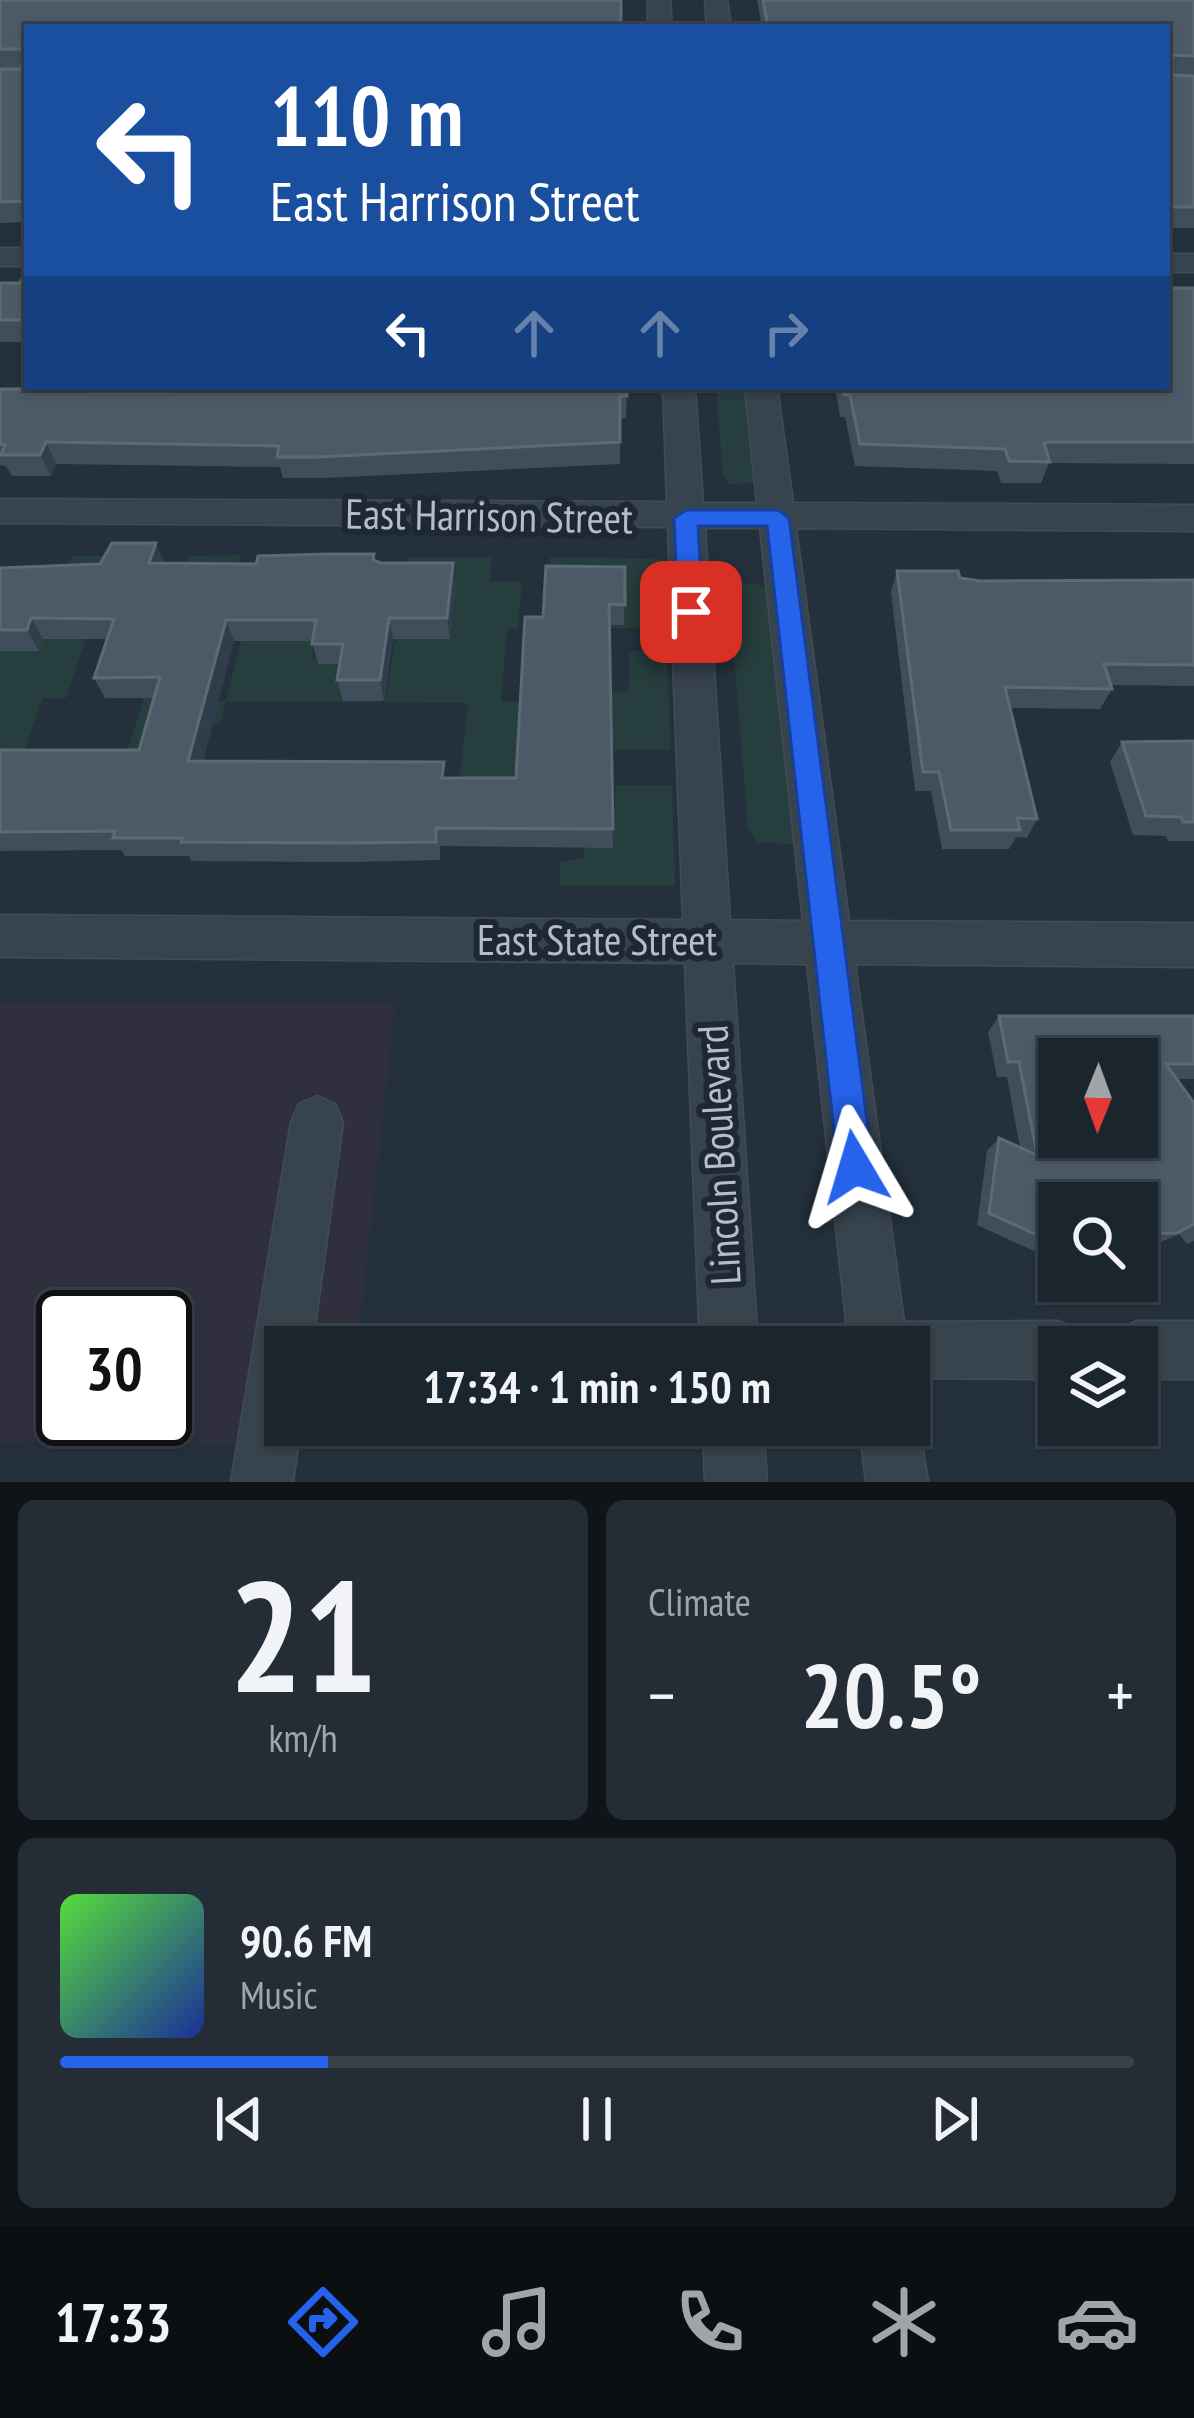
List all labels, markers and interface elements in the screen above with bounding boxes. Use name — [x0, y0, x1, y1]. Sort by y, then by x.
text: 110 m — [270, 60, 463, 169]
icon: left — [72, 72, 228, 228]
text: East Harrison Street — [270, 166, 640, 236]
icon: left — [375, 300, 441, 366]
icon: ahead — [501, 300, 567, 366]
icon: ahead — [627, 300, 693, 366]
icon: right — [753, 300, 819, 366]
street label: East Harrison Street — [345, 485, 634, 546]
pin — [640, 561, 742, 663]
icon: arrive — [658, 579, 724, 645]
street label: East State Street — [477, 912, 718, 967]
street label: Lincoln Boulevard — [684, 1024, 753, 1286]
north arrow — [1038, 1038, 1158, 1158]
map controls — [1038, 1038, 1158, 1446]
position arrow — [792, 1104, 918, 1230]
button: search — [1038, 1182, 1158, 1302]
speed limit sign: 30 — [36, 1290, 192, 1446]
button: layers — [1038, 1326, 1158, 1446]
text: 17:34 · 1 min · 150 m — [423, 1357, 771, 1415]
text: 21 — [228, 1533, 378, 1735]
text: Climate — [648, 1576, 751, 1627]
text: 20.5° — [801, 1636, 981, 1753]
text: − — [648, 1652, 675, 1737]
text: + — [1107, 1652, 1134, 1737]
text: km/h — [268, 1712, 338, 1763]
text: 90.6 FM — [240, 1911, 372, 1969]
text: Music — [240, 1969, 317, 2020]
icon: previous — [206, 2086, 272, 2152]
icon: pause — [564, 2086, 630, 2152]
icon: next — [922, 2086, 988, 2152]
icon: directions — [281, 2280, 365, 2364]
icon: music — [475, 2280, 559, 2364]
icon: phone — [668, 2280, 752, 2364]
icon: climate — [862, 2280, 946, 2364]
icon: car — [1055, 2280, 1139, 2364]
text: 17:33 — [55, 2287, 172, 2357]

